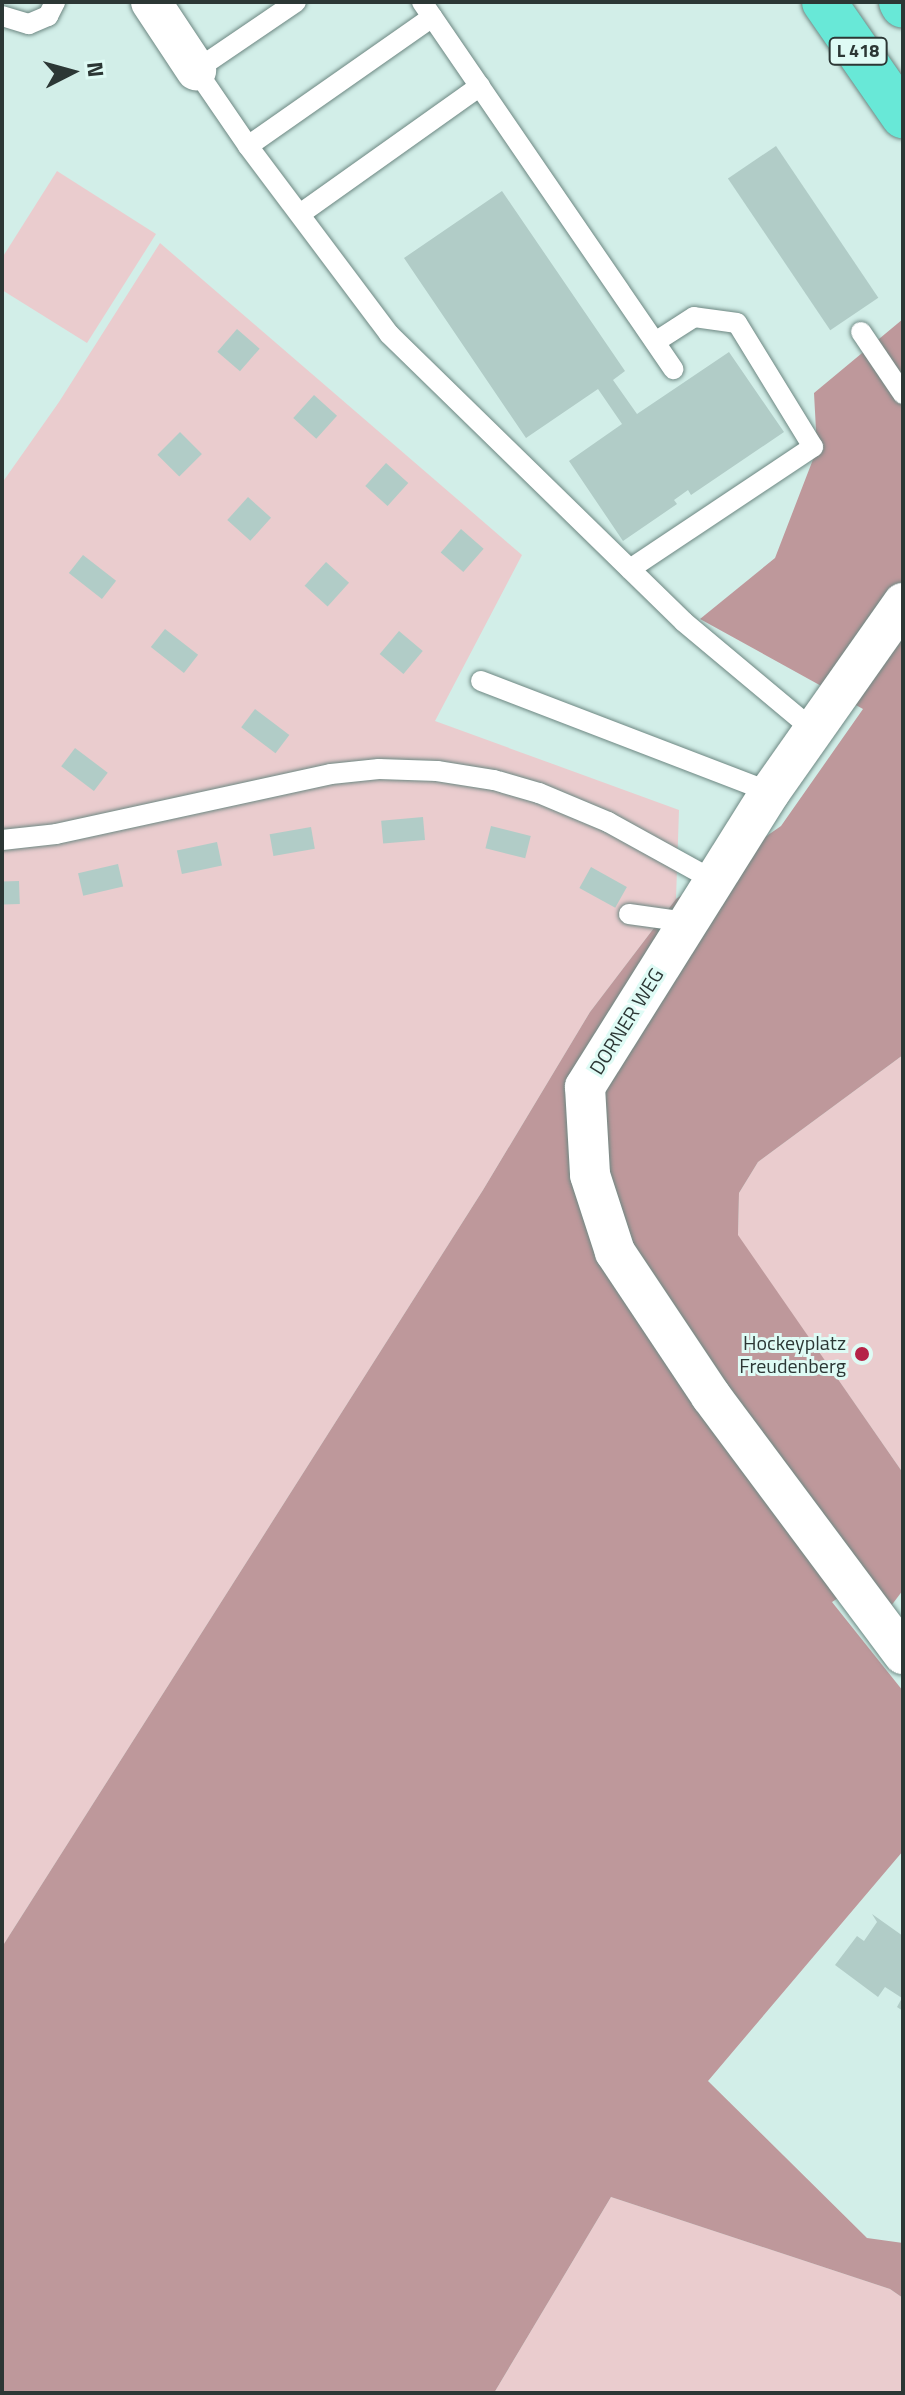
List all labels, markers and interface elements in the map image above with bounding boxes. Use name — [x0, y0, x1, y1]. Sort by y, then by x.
north arrow — [32, 32, 112, 112]
road number: L 418 — [828, 37, 888, 65]
text: N — [78, 60, 114, 79]
street label: DORNER WEG — [584, 963, 668, 1079]
place label: Hockeyplatz Freudenberg — [739, 1330, 846, 1377]
marker: Hockeyplatz Freudenberg — [853, 1345, 871, 1363]

